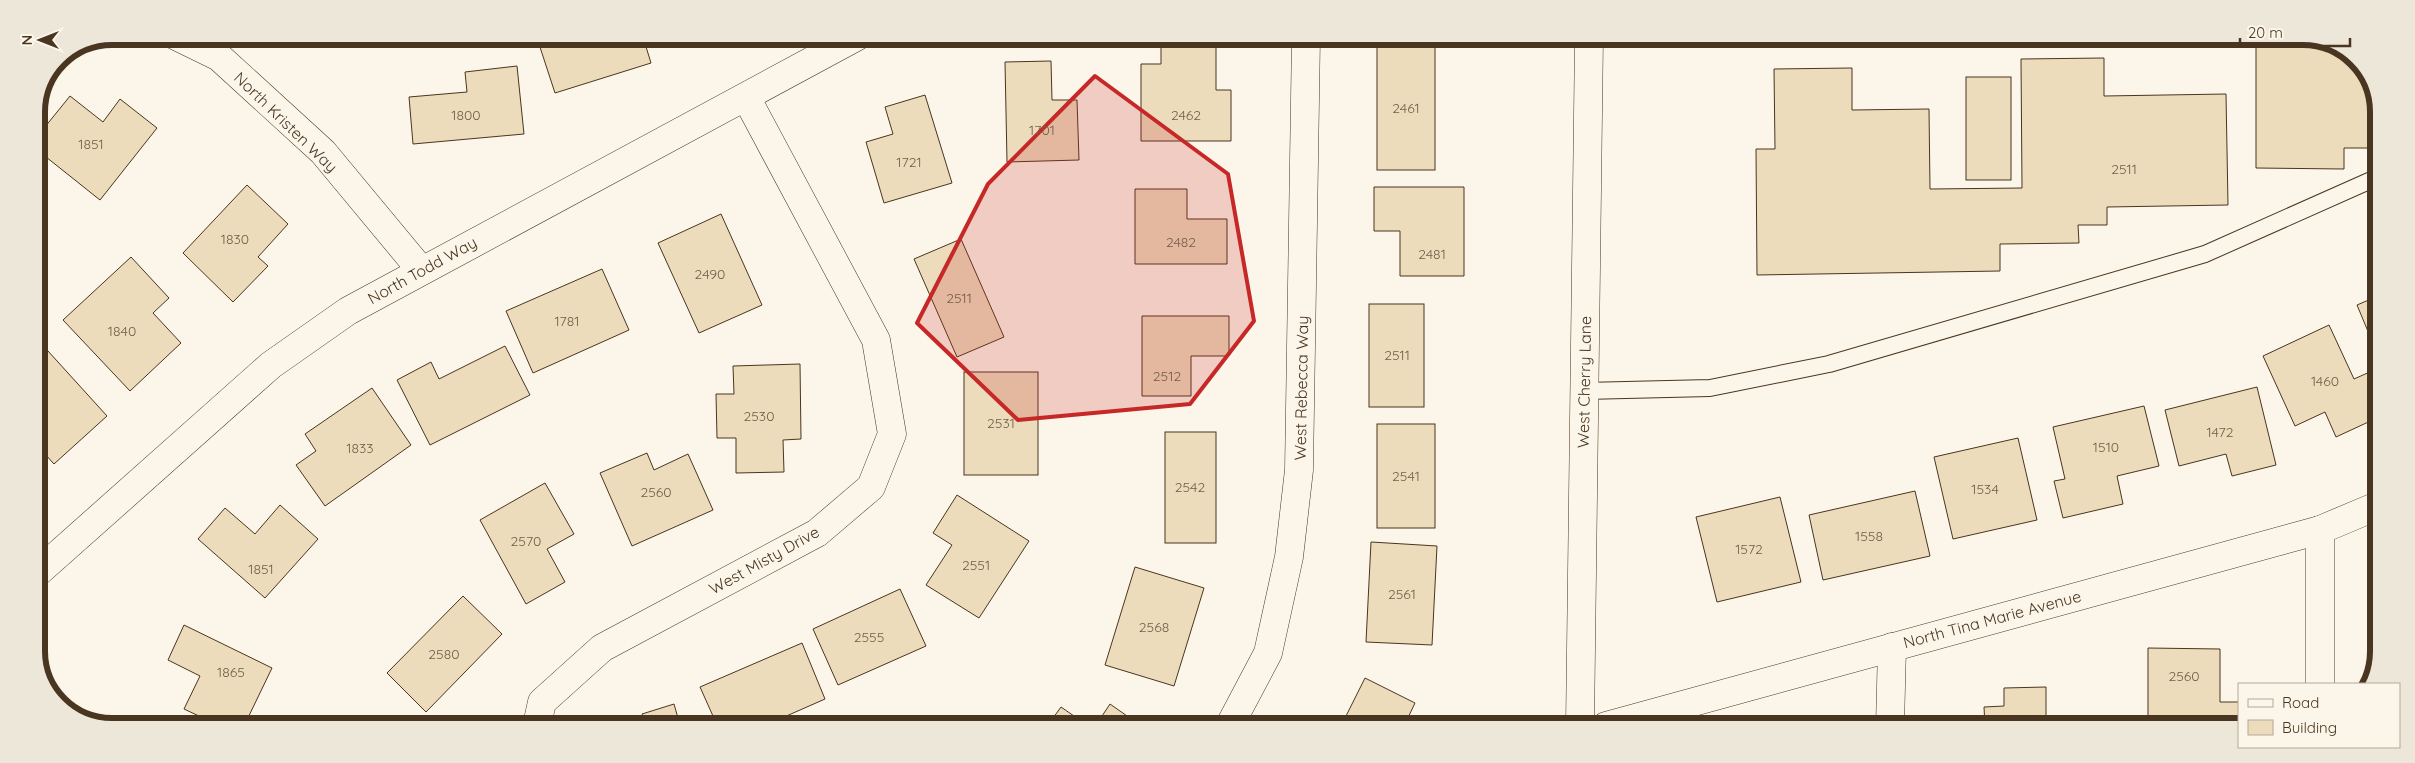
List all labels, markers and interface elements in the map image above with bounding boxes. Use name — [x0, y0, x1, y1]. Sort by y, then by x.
north arrow — [15, 15, 65, 65]
scale bar — [2240, 15, 2350, 47]
text: 20 m — [2248, 23, 2283, 42]
text: N — [18, 35, 36, 45]
street label: North Kristen Way — [230, 67, 342, 177]
house number: 2461 — [1392, 99, 1420, 117]
house number: 1800 — [451, 106, 481, 124]
house number: 2462 — [1171, 106, 1201, 124]
house number: 1701 — [1029, 121, 1055, 139]
house number: 1851 — [78, 135, 104, 153]
house number: 1721 — [896, 153, 922, 171]
house number: 2511 — [2111, 160, 2137, 178]
house number: 1830 — [221, 230, 249, 248]
street label: North Todd Way — [364, 232, 480, 308]
house number: 2482 — [1166, 233, 1196, 251]
house number: 2481 — [1418, 245, 1446, 263]
house number: 2490 — [695, 265, 725, 283]
house number: 2511 — [946, 289, 972, 307]
house number: 1781 — [554, 312, 580, 330]
street label: West Rebecca Way — [1290, 315, 1312, 461]
street label: West Cherry Lane — [1573, 316, 1595, 448]
house number: 1840 — [108, 322, 136, 340]
house number: 2511 — [1384, 346, 1410, 364]
house number: 2512 — [1153, 367, 1181, 385]
house number: 1460 — [2311, 372, 2339, 390]
house number: 2530 — [743, 407, 775, 425]
house number: 2531 — [987, 414, 1015, 432]
house number: 1472 — [2207, 423, 2234, 441]
house number: 1510 — [2093, 438, 2119, 456]
house number: 1833 — [346, 439, 374, 457]
house number: 2541 — [1392, 467, 1420, 485]
house number: 2542 — [1175, 478, 1205, 496]
house number: 1534 — [1971, 480, 1999, 498]
house number: 2560 — [640, 483, 672, 501]
street label: West Misty Drive — [705, 521, 823, 599]
house number: 1558 — [1855, 527, 1883, 545]
house number: 2570 — [511, 532, 541, 550]
house number: 1572 — [1735, 540, 1763, 558]
house number: 2551 — [962, 556, 990, 574]
house number: 1851 — [248, 560, 274, 578]
house number: 2561 — [1388, 585, 1416, 603]
street label: North Tina Marie Avenue — [1901, 586, 2083, 652]
house number: 2568 — [1139, 618, 1169, 636]
house number: 2555 — [854, 628, 884, 646]
house number: 2580 — [428, 645, 460, 663]
house number: 1865 — [217, 663, 245, 681]
house number: 2560 — [2168, 667, 2200, 685]
legend — [2238, 683, 2400, 748]
text: Road — [2282, 693, 2319, 712]
text: Building — [2282, 718, 2337, 737]

